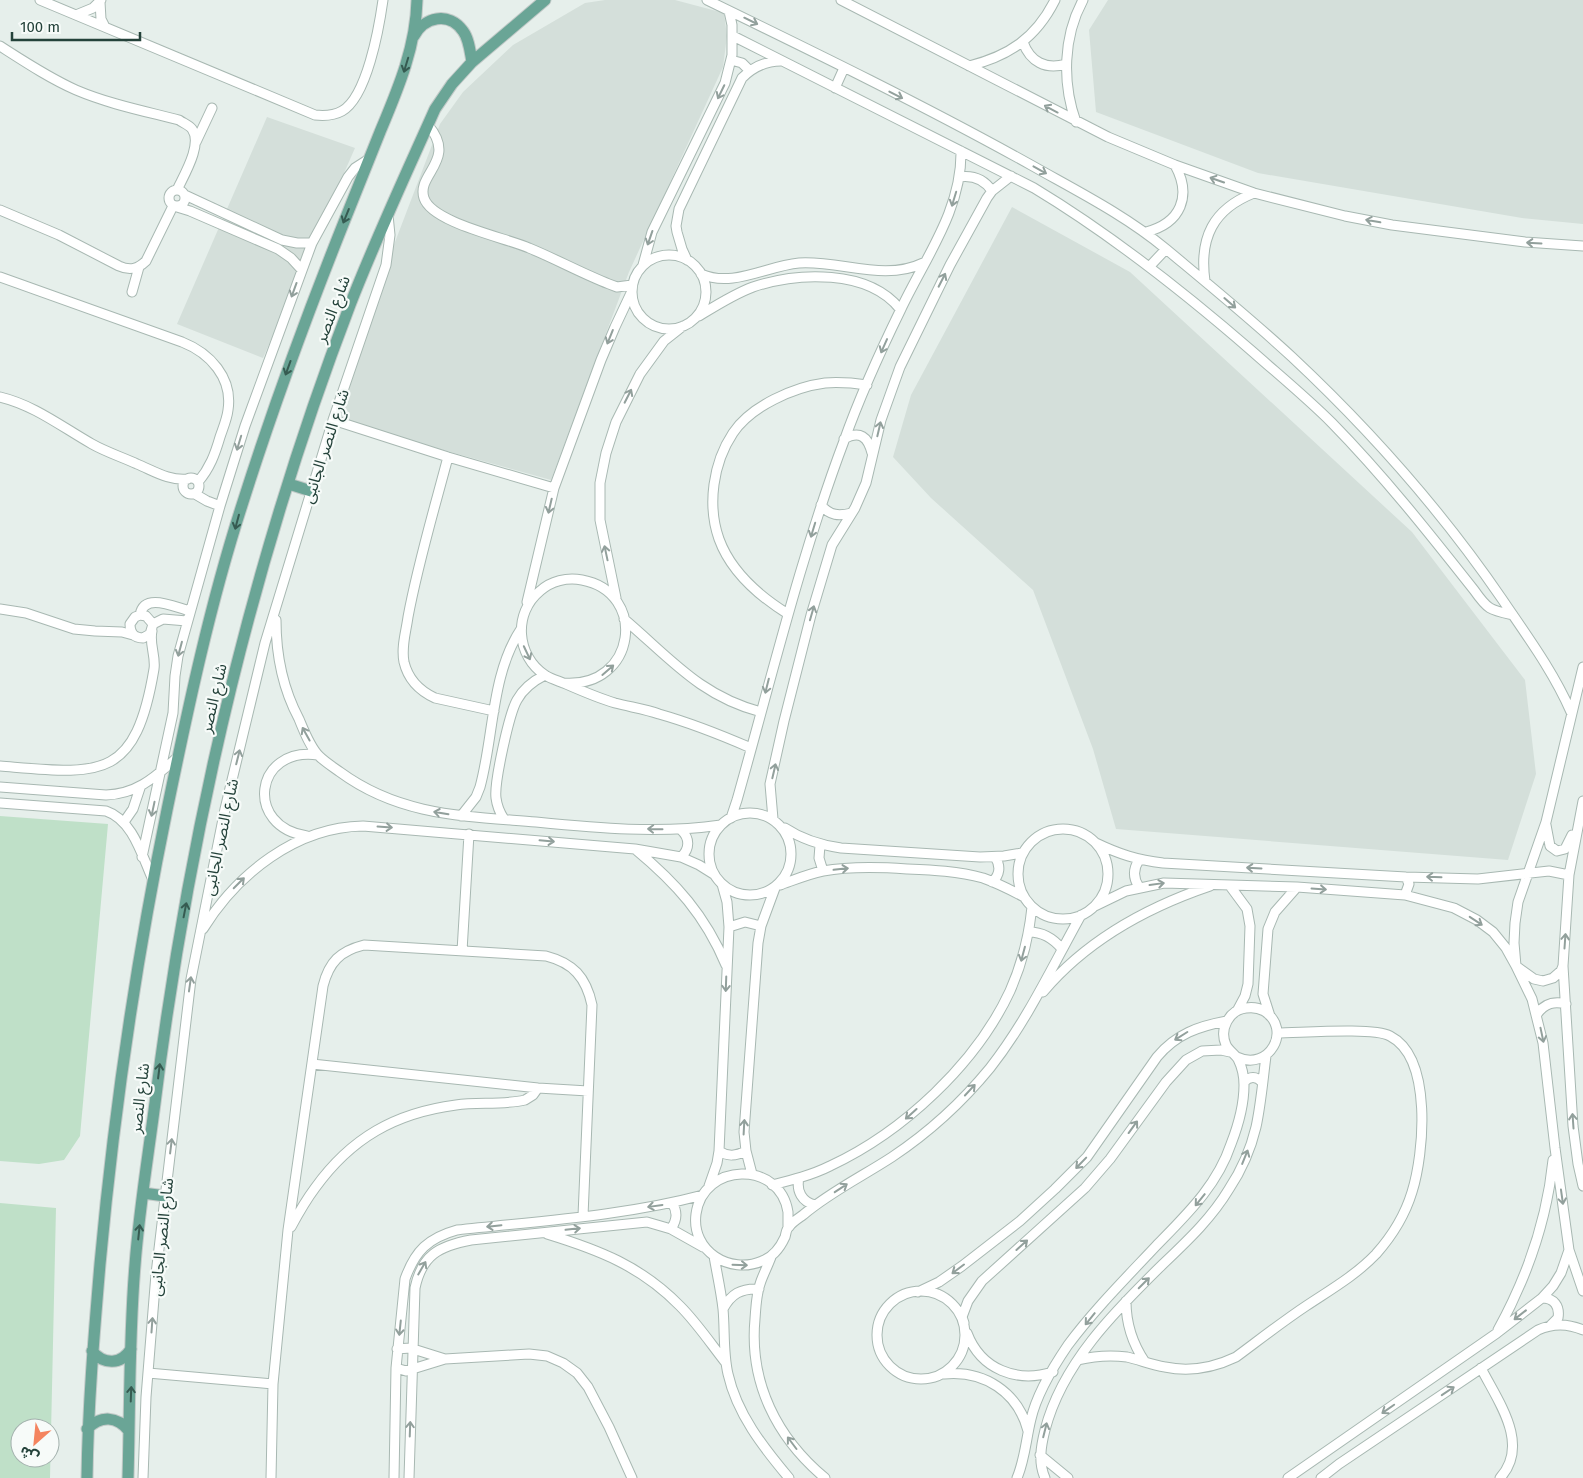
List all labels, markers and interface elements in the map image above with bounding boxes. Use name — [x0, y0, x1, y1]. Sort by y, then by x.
scale bar — [12, 10, 140, 42]
one-way arrow — [743, 17, 758, 27]
text: 100 m — [20, 18, 60, 36]
one-way arrow — [401, 57, 411, 73]
one-way arrow — [715, 84, 725, 99]
one-way arrow — [888, 91, 903, 100]
one-way arrow — [1044, 104, 1059, 114]
one-way arrow — [1032, 166, 1046, 176]
one-way arrow — [1209, 174, 1225, 184]
one-way arrow — [949, 191, 958, 207]
one-way arrow — [341, 208, 351, 223]
one-way arrow — [1366, 216, 1382, 226]
one-way arrow — [645, 230, 654, 246]
one-way arrow — [1527, 238, 1543, 247]
one-way arrow — [937, 272, 947, 287]
street label: شارع النصر — [311, 273, 357, 347]
one-way arrow — [289, 282, 298, 297]
one-way arrow — [1223, 297, 1236, 308]
one-way arrow — [605, 329, 615, 344]
one-way arrow — [879, 338, 889, 353]
one-way arrow — [283, 359, 292, 375]
street label: شارع النصر الجانبى — [298, 387, 356, 507]
one-way arrow — [623, 389, 633, 404]
one-way arrow — [875, 421, 884, 437]
one-way arrow — [234, 434, 244, 450]
one-way arrow — [545, 498, 554, 514]
one-way arrow — [232, 514, 241, 530]
one-way arrow — [808, 522, 818, 538]
one-way arrow — [601, 546, 610, 562]
one-way arrow — [807, 605, 817, 621]
one-way arrow — [174, 641, 184, 657]
one-way arrow — [522, 645, 532, 660]
street label: شارع النصر — [196, 662, 234, 736]
one-way arrow — [601, 664, 614, 675]
one-way arrow — [762, 677, 772, 693]
one-way arrow — [301, 726, 311, 741]
one-way arrow — [234, 749, 243, 765]
one-way arrow — [770, 763, 779, 779]
street label: شارع النصر الجانبى — [199, 777, 245, 898]
one-way arrow — [148, 800, 157, 816]
one-way arrow — [433, 807, 449, 817]
one-way arrow — [377, 823, 393, 832]
one-way arrow — [647, 825, 663, 834]
one-way arrow — [539, 836, 555, 845]
one-way arrow — [833, 864, 849, 874]
one-way arrow — [1246, 864, 1262, 873]
one-way arrow — [1426, 873, 1442, 882]
one-way arrow — [233, 877, 245, 890]
one-way arrow — [1149, 879, 1165, 889]
one-way arrow — [1311, 884, 1327, 894]
one-way arrow — [180, 903, 190, 919]
one-way arrow — [1469, 916, 1483, 926]
one-way arrow — [1560, 933, 1569, 949]
one-way arrow — [1018, 946, 1027, 962]
one-way arrow — [721, 976, 730, 992]
one-way arrow — [185, 977, 195, 993]
one-way arrow — [1538, 1027, 1547, 1043]
one-way arrow — [1175, 1031, 1189, 1041]
street label: شارع النصر — [126, 1062, 156, 1136]
one-way arrow — [154, 1063, 164, 1079]
one-way arrow — [964, 1083, 975, 1096]
one-way arrow — [904, 1108, 917, 1119]
one-way arrow — [1568, 1113, 1578, 1129]
one-way arrow — [740, 1119, 749, 1135]
one-way arrow — [1128, 1120, 1138, 1134]
one-way arrow — [166, 1138, 176, 1154]
one-way arrow — [1241, 1150, 1250, 1165]
one-way arrow — [1075, 1157, 1087, 1169]
street label: شارع النصر الجانبى — [146, 1177, 180, 1298]
one-way arrow — [834, 1183, 848, 1193]
one-way arrow — [1557, 1188, 1567, 1204]
one-way arrow — [1194, 1193, 1205, 1206]
one-way arrow — [648, 1201, 664, 1211]
one-way arrow — [486, 1221, 502, 1230]
one-way arrow — [134, 1224, 144, 1240]
one-way arrow — [565, 1224, 581, 1234]
one-way arrow — [1015, 1239, 1028, 1251]
one-way arrow — [732, 1260, 748, 1269]
one-way arrow — [417, 1261, 427, 1276]
one-way arrow — [951, 1264, 965, 1274]
one-way arrow — [1138, 1276, 1150, 1289]
one-way arrow — [1513, 1310, 1527, 1320]
one-way arrow — [1084, 1312, 1095, 1325]
one-way arrow — [147, 1317, 157, 1333]
one-way arrow — [395, 1320, 404, 1336]
one-way arrow — [1440, 1385, 1454, 1395]
one-way arrow — [126, 1387, 135, 1403]
one-way arrow — [1381, 1404, 1395, 1414]
north arrow — [10, 1418, 60, 1468]
one-way arrow — [406, 1422, 415, 1438]
one-way arrow — [1041, 1423, 1050, 1439]
one-way arrow — [786, 1437, 797, 1450]
text: ش — [17, 1442, 42, 1466]

